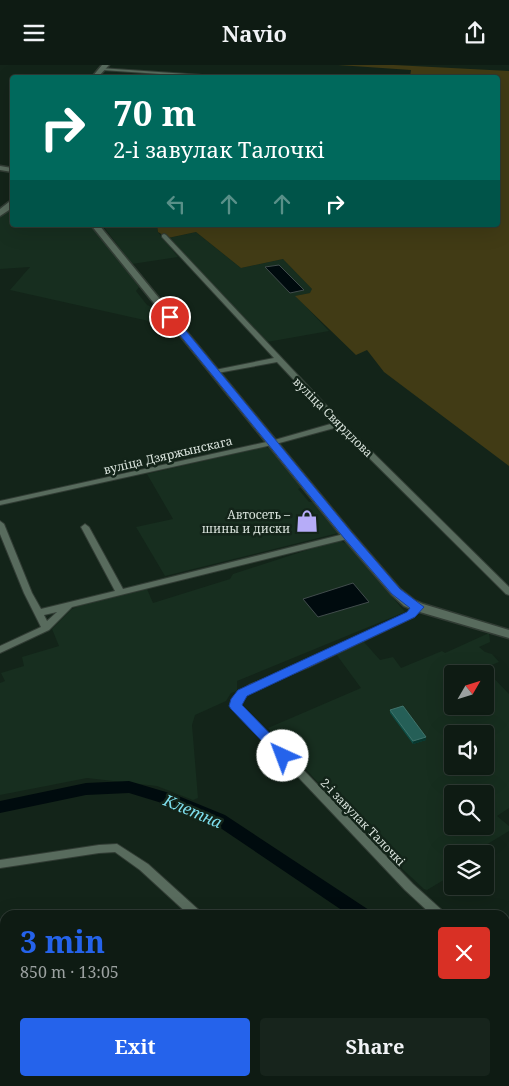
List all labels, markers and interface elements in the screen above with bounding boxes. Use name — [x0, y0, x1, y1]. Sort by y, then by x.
text: Navio — [222, 18, 287, 48]
icon: menu — [20, 19, 48, 47]
icon: share — [461, 19, 489, 47]
text: 70 m — [113, 89, 196, 136]
icon: right — [30, 95, 95, 160]
text: 2-і завулак Талочкі — [113, 134, 325, 164]
icon: left — [162, 190, 190, 218]
icon: ahead — [215, 190, 243, 218]
icon: ahead — [268, 190, 296, 218]
icon: right — [321, 190, 349, 218]
pin — [149, 296, 191, 338]
icon: arrive — [156, 303, 184, 331]
street label: вуліца Свярдлова — [289, 373, 377, 461]
street label: вуліца Дзяржынскага — [102, 432, 234, 478]
place label: Автосеть – шины и диски — [202, 506, 291, 537]
shop icon: Автосеть – шины и диски — [294, 508, 320, 534]
north arrow — [444, 665, 494, 715]
map controls — [444, 665, 494, 895]
button: sound — [444, 725, 494, 775]
position arrow — [256, 729, 308, 781]
street label: 2-і завулак Талочкі — [317, 775, 409, 869]
button: search — [444, 785, 494, 835]
water label: Клетна — [159, 788, 226, 833]
button: layers — [444, 845, 494, 895]
text: 3 min — [20, 921, 105, 962]
button: close — [438, 927, 490, 979]
text: 850 m · 13:05 — [20, 961, 119, 983]
button: Exit — [20, 1018, 250, 1076]
button: Share — [260, 1018, 490, 1076]

